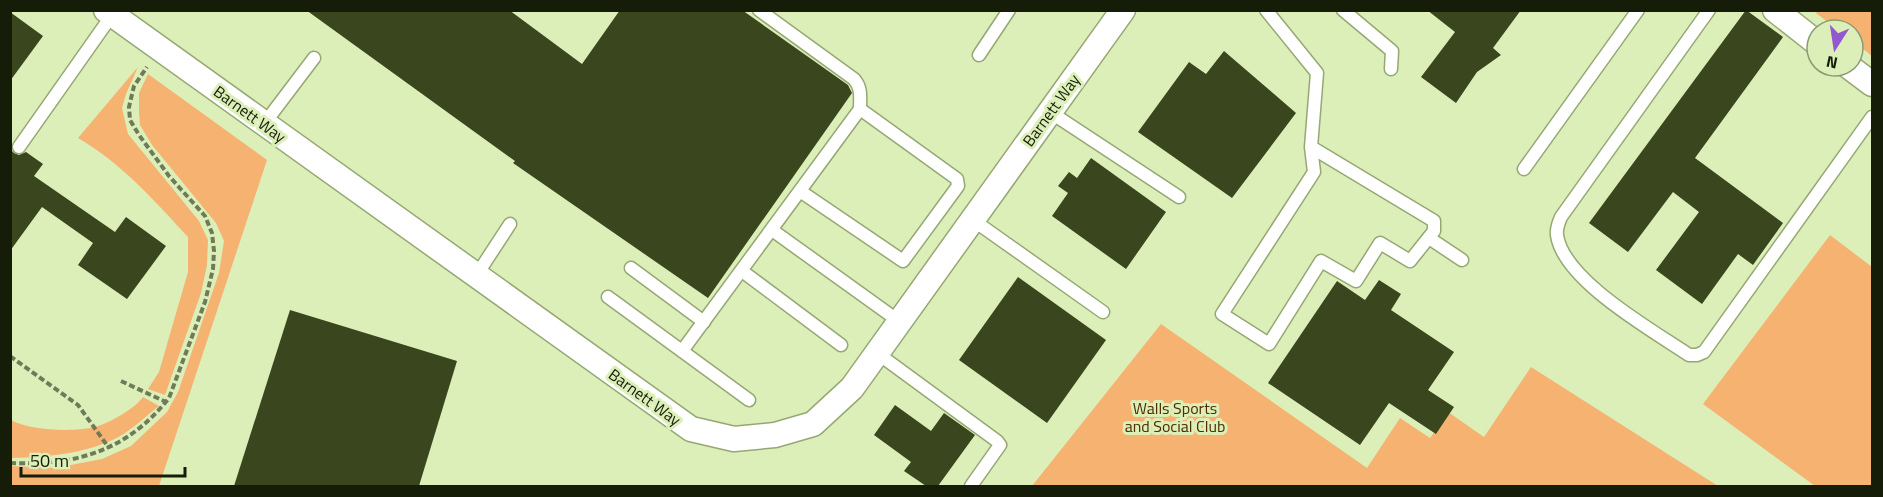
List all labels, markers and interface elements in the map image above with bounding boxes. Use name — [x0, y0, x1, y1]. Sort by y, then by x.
north arrow — [1805, 18, 1865, 78]
text: N — [1824, 50, 1840, 76]
street label: Barnett Way — [1016, 69, 1086, 151]
street label: Barnett Way — [209, 79, 291, 149]
street label: Barnett Way — [604, 362, 686, 432]
park label: Walls Sports and Social Club — [1125, 396, 1225, 438]
scale bar — [21, 440, 184, 478]
text: 50 m — [30, 447, 69, 474]

